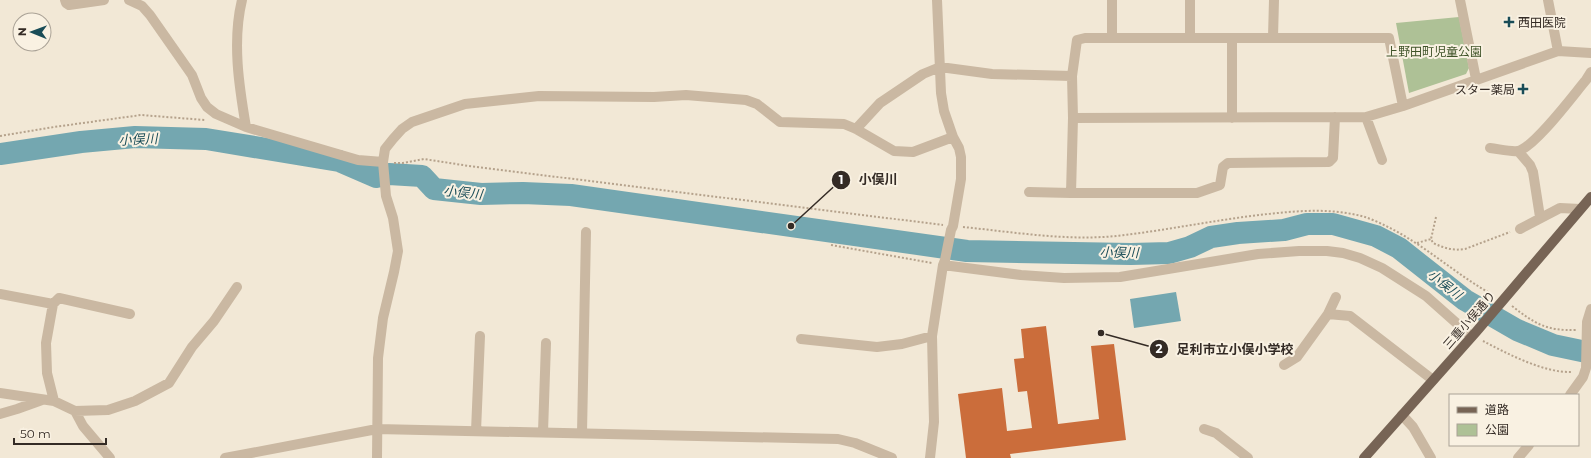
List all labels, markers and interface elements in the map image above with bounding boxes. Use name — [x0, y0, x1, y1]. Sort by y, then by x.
north arrow — [12, 12, 52, 52]
place label: 西田医院 — [1518, 15, 1566, 30]
marker: 西田医院 — [1503, 16, 1515, 28]
text: N — [15, 27, 29, 36]
park label: 上野田町児童公園 — [1386, 44, 1482, 59]
place label: スター薬局 — [1455, 82, 1515, 97]
marker: スター薬局 — [1518, 84, 1528, 94]
water label: 小俣川 — [118, 130, 160, 148]
callout: 小俣川 — [831, 167, 906, 192]
text: 小俣川 — [858, 171, 898, 187]
text: 1 — [839, 172, 843, 187]
water label: 小俣川 — [443, 182, 485, 202]
water label: 小俣川 — [1099, 244, 1141, 260]
water label: 小俣川 — [1425, 266, 1467, 304]
street label: 三重小俣通り — [1440, 288, 1498, 352]
callout: 足利市立小俣小学校 — [1149, 337, 1302, 362]
text: 2 — [1155, 341, 1163, 356]
text: 足利市立小俣小学校 — [1176, 341, 1294, 357]
legend — [1449, 394, 1579, 446]
text: 道路 — [1485, 402, 1509, 417]
scale bar — [14, 420, 106, 446]
text: 公園 — [1485, 422, 1509, 437]
text: 50 m — [20, 426, 51, 441]

